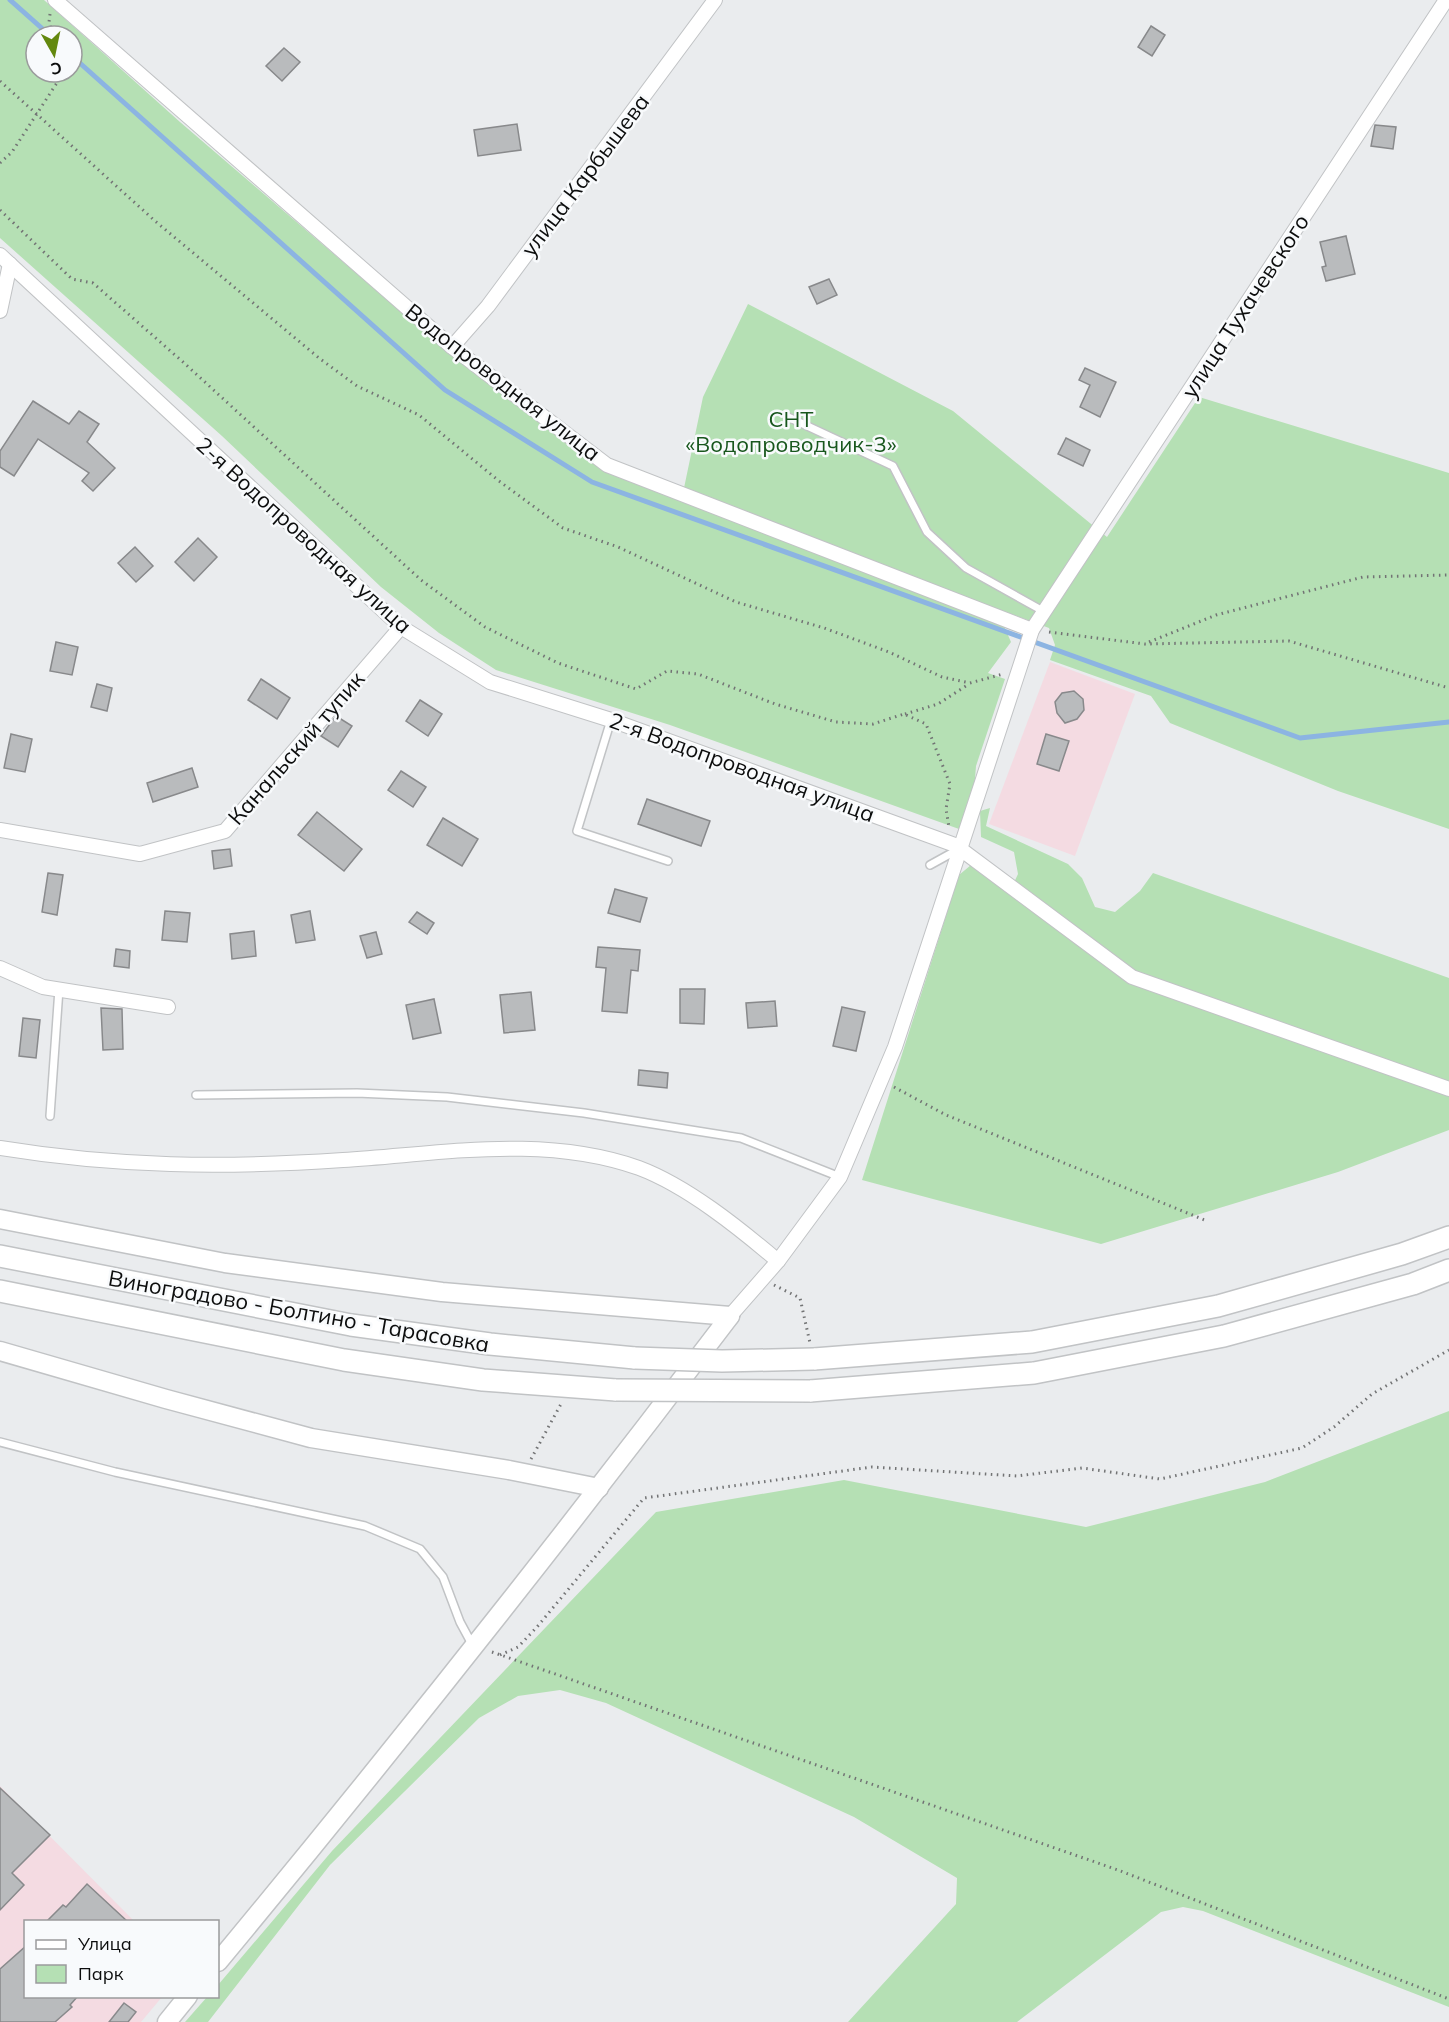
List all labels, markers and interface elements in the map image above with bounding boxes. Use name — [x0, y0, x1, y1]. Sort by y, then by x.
north arrow — [24, 24, 84, 84]
text: С — [49, 58, 63, 80]
street label: улица Карбышева — [515, 88, 655, 262]
street label: улица Тухачевского — [1175, 209, 1315, 403]
street label: Водопроводная улица — [400, 297, 606, 467]
park label: СНТ «Водопроводчик-3» — [685, 405, 897, 458]
street label: 2-я Водопроводная улица — [190, 431, 418, 639]
street label: Канальский тупик — [222, 665, 370, 830]
street label: 2-я Водопроводная улица — [605, 706, 879, 828]
street label: Виноградово - Болтино - Тарасовка — [106, 1264, 492, 1358]
legend — [24, 1920, 219, 1998]
text: Улица — [77, 1932, 132, 1955]
text: Парк — [78, 1962, 124, 1985]

